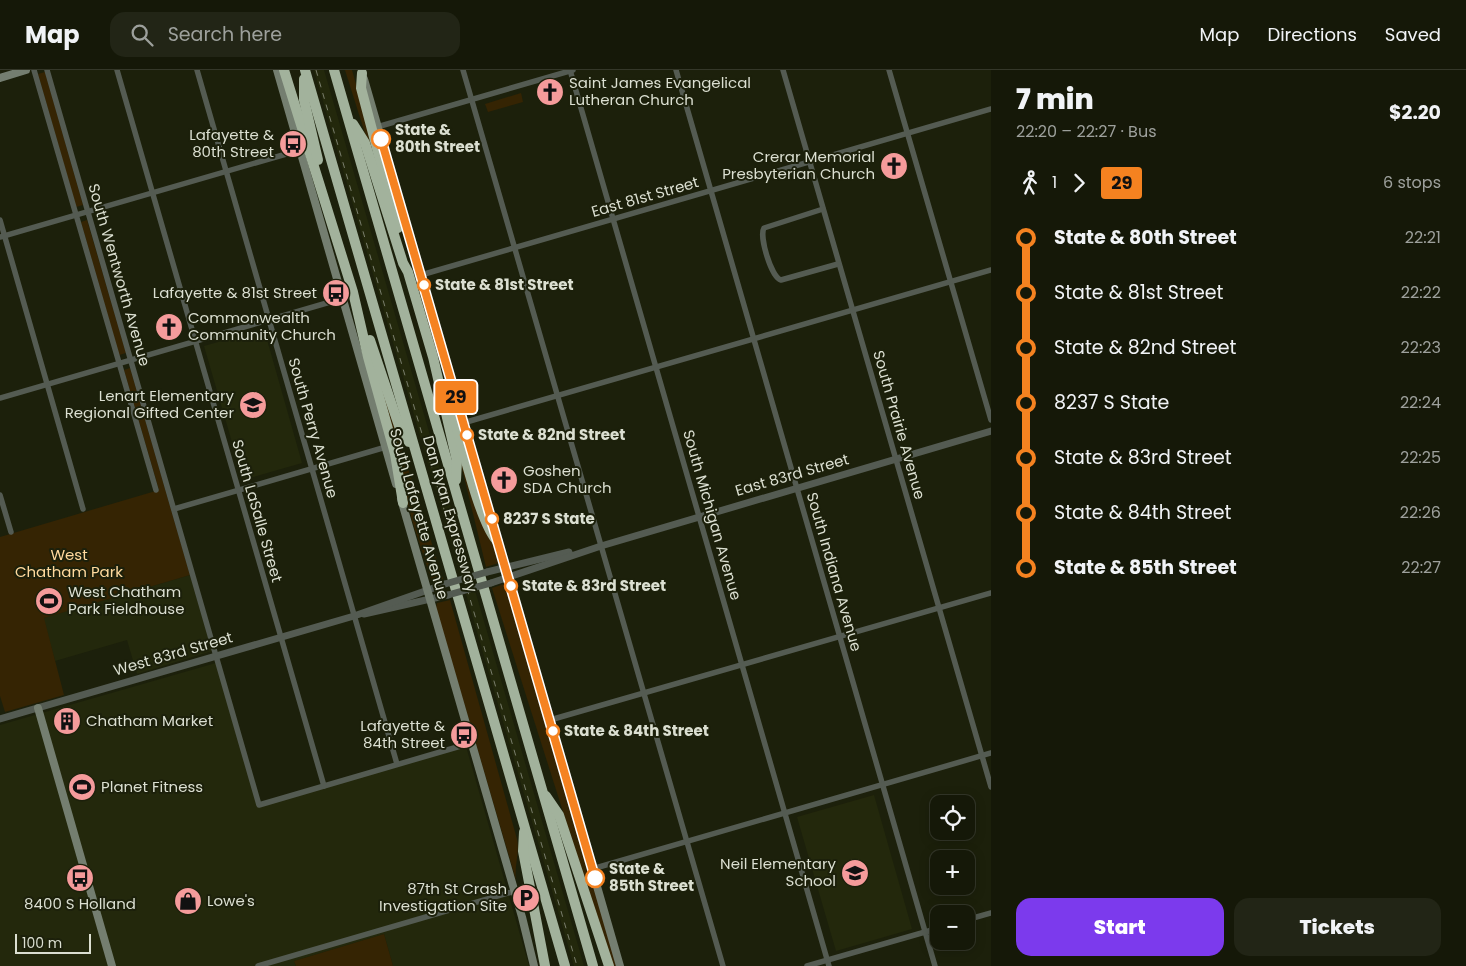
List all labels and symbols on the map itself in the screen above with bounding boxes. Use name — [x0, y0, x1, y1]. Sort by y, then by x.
place label: Saint James Evangelical Lutheran Church — [569, 72, 751, 110]
church icon: Saint James Evangelical Lutheran Church — [535, 77, 565, 107]
place label: State & 80th Street — [395, 119, 480, 157]
place label: Lafayette & 80th Street — [189, 124, 274, 162]
bus stop icon: Lafayette & 80th Street — [278, 129, 308, 159]
marker: State & 80th Street — [371, 129, 391, 149]
place label: Crerar Memorial Presbyterian Church — [722, 146, 875, 184]
church icon: Crerar Memorial Presbyterian Church — [879, 151, 909, 181]
street label: East 81st Street — [589, 171, 701, 222]
street label: South Wentworth Avenue — [83, 181, 156, 369]
place label: State & 81st Street — [435, 274, 573, 295]
bus stop icon: Lafayette & 81st Street — [321, 278, 351, 308]
marker: State & 81st Street — [417, 278, 431, 292]
place label: Lafayette & 81st Street — [153, 282, 317, 303]
place label: Commonwealth Community Church — [188, 307, 336, 345]
church icon: Commonwealth Community Church — [154, 312, 184, 342]
street label: South Prairie Avenue — [868, 348, 931, 502]
street label: South Perry Avenue — [283, 355, 344, 500]
line badge: 29 — [434, 381, 478, 413]
place label: Lenart Elementary Regional Gifted Center — [65, 385, 235, 423]
school or university icon: Lenart Elementary Regional Gifted Center — [238, 390, 268, 420]
place label: State & 82nd Street — [478, 424, 625, 445]
street label: South Lafayette Avenue — [385, 426, 454, 602]
street label: South Michigan Avenue — [678, 427, 747, 602]
marker: State & 82nd Street — [460, 428, 474, 442]
street label: Dan Ryan Expressway — [418, 433, 483, 595]
street label: South LaSalle Street — [227, 437, 288, 585]
street label: East 83rd Street — [733, 448, 851, 501]
place label: Goshen SDA Church — [523, 460, 612, 498]
church icon: Goshen SDA Church — [489, 465, 519, 495]
street label: South Indiana Avenue — [802, 490, 867, 654]
place label: 8237 S State — [503, 508, 595, 529]
marker: 8237 S State — [485, 512, 499, 526]
park label: West Chatham Park — [15, 544, 123, 582]
place label: State & 83rd Street — [522, 575, 666, 596]
marker: State & 83rd Street — [504, 579, 518, 593]
place label: West Chatham Park Fieldhouse — [68, 581, 184, 619]
sports icon: West Chatham Park Fieldhouse — [34, 586, 64, 616]
street label: West 83rd Street — [111, 626, 235, 681]
building icon: Chatham Market — [52, 706, 82, 736]
place label: Chatham Market — [86, 710, 213, 731]
place label: Lafayette & 84th Street — [360, 715, 445, 753]
bus stop icon: Lafayette & 84th Street — [449, 720, 479, 750]
place label: State & 84th Street — [564, 720, 709, 741]
marker: State & 84th Street — [546, 724, 560, 738]
sports icon: Planet Fitness — [67, 772, 97, 802]
place label: Planet Fitness — [101, 776, 203, 797]
place label: Neil Elementary School — [720, 853, 837, 891]
place label: State & 85th Street — [609, 858, 694, 896]
school or university icon: Neil Elementary School — [840, 858, 870, 888]
bus stop icon: 8400 S Holland — [65, 863, 95, 893]
marker: State & 85th Street — [585, 868, 605, 888]
place label: 87th St Crash Investigation Site — [379, 878, 507, 916]
parking icon: 87th St Crash Investigation Site — [511, 883, 541, 913]
shop icon: Lowe's — [173, 886, 203, 916]
place label: Lowe's — [207, 890, 255, 911]
place label: 8400 S Holland — [24, 893, 136, 914]
scale bar — [15, 931, 91, 954]

